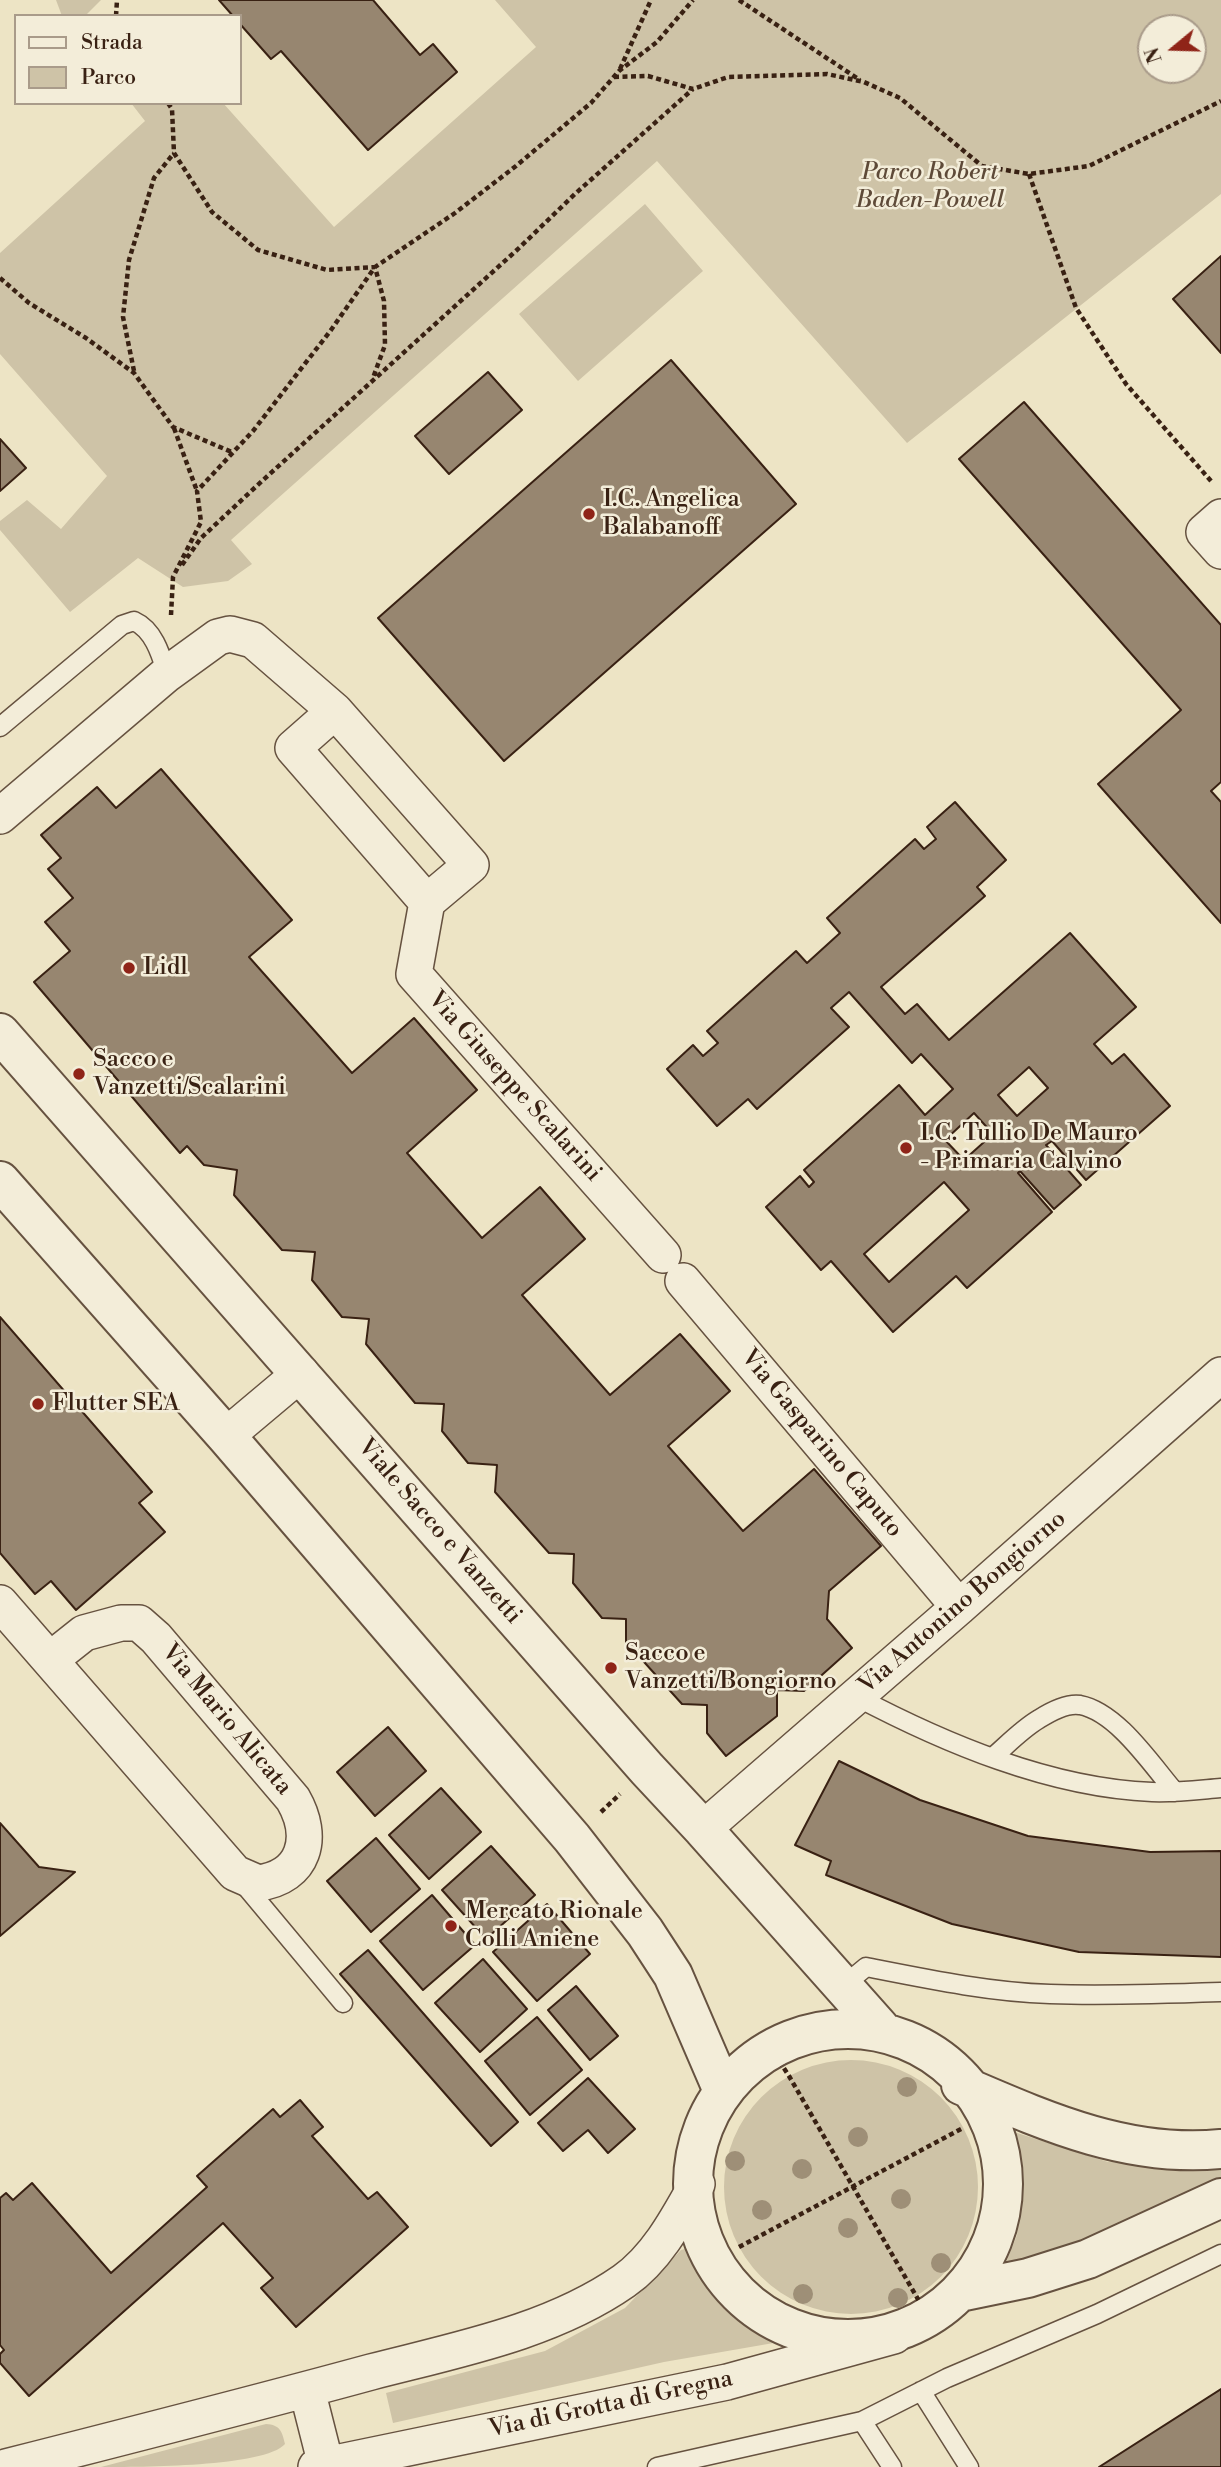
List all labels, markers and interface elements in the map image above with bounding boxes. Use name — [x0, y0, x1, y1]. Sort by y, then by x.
legend — [14, 14, 242, 105]
north arrow — [1137, 14, 1207, 84]
text: Strada — [81, 30, 143, 56]
text: N — [1140, 44, 1168, 66]
text: Parco — [81, 65, 136, 91]
park label: Parco Robert Baden-Powell — [856, 159, 1004, 215]
place label: I.C. Angelica Balabanoff — [603, 486, 740, 542]
marker: I.C. Angelica Balabanoff — [581, 506, 597, 522]
place label: Lidl — [143, 954, 188, 982]
marker: Lidl — [121, 960, 137, 976]
street label: Via Giuseppe Scalarini — [421, 986, 607, 1188]
place label: Sacco e Vanzetti/Scalarini — [93, 1046, 286, 1102]
marker: Sacco e Vanzetti/Scalarini — [71, 1066, 87, 1082]
place label: I.C. Tullio De Mauro - Primaria Calvino — [920, 1120, 1138, 1176]
marker: I.C. Tullio De Mauro - Primaria Calvino — [898, 1140, 914, 1156]
street label: Via Gasparino Caputo — [734, 1344, 908, 1544]
place label: Flutter SEA — [52, 1390, 180, 1418]
marker: Flutter SEA — [30, 1396, 46, 1412]
street label: Viale Sacco e Vanzetti — [351, 1434, 527, 1630]
street label: Via Antonino Bongiorno — [853, 1505, 1073, 1701]
street label: Via Mario Alicata — [155, 1639, 297, 1801]
place label: Sacco e Vanzetti/Bongiorno — [625, 1640, 837, 1696]
marker: Sacco e Vanzetti/Bongiorno — [603, 1660, 619, 1676]
place label: Mercato Rionale Colli Aniene — [465, 1898, 643, 1954]
marker: Mercato Rionale Colli Aniene — [443, 1918, 459, 1934]
street label: Via di Grotta di Gregna — [487, 2365, 735, 2445]

